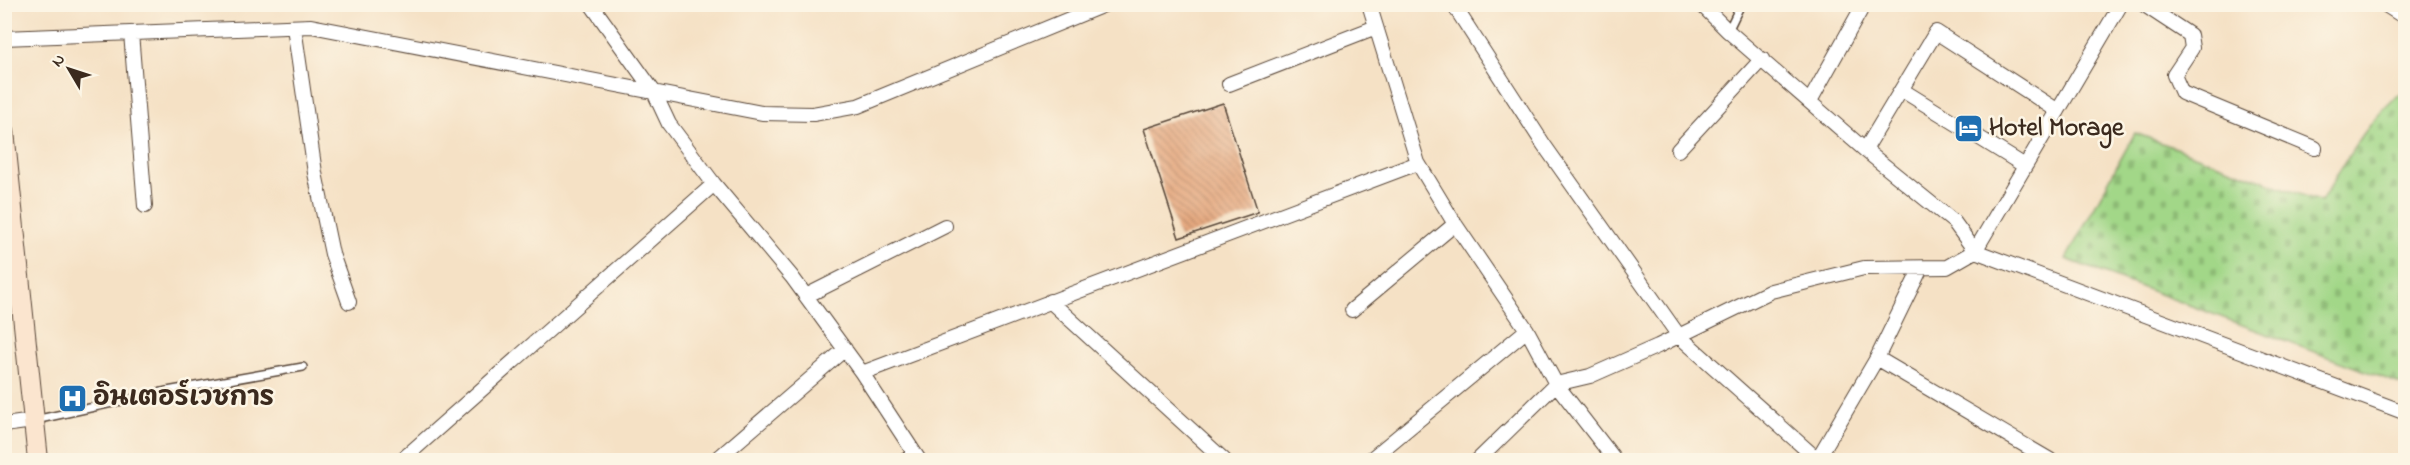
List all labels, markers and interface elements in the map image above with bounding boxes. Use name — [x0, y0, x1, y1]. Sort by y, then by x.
north arrow — [39, 39, 99, 99]
text: N — [46, 49, 72, 73]
place label: Hotel Morage — [1989, 110, 2125, 149]
hotel icon: Hotel Morage — [1952, 113, 1984, 145]
place label: อินเตอร์เวชการ — [93, 379, 274, 418]
hospital icon: อินเตอร์เวชการ — [56, 383, 88, 415]

